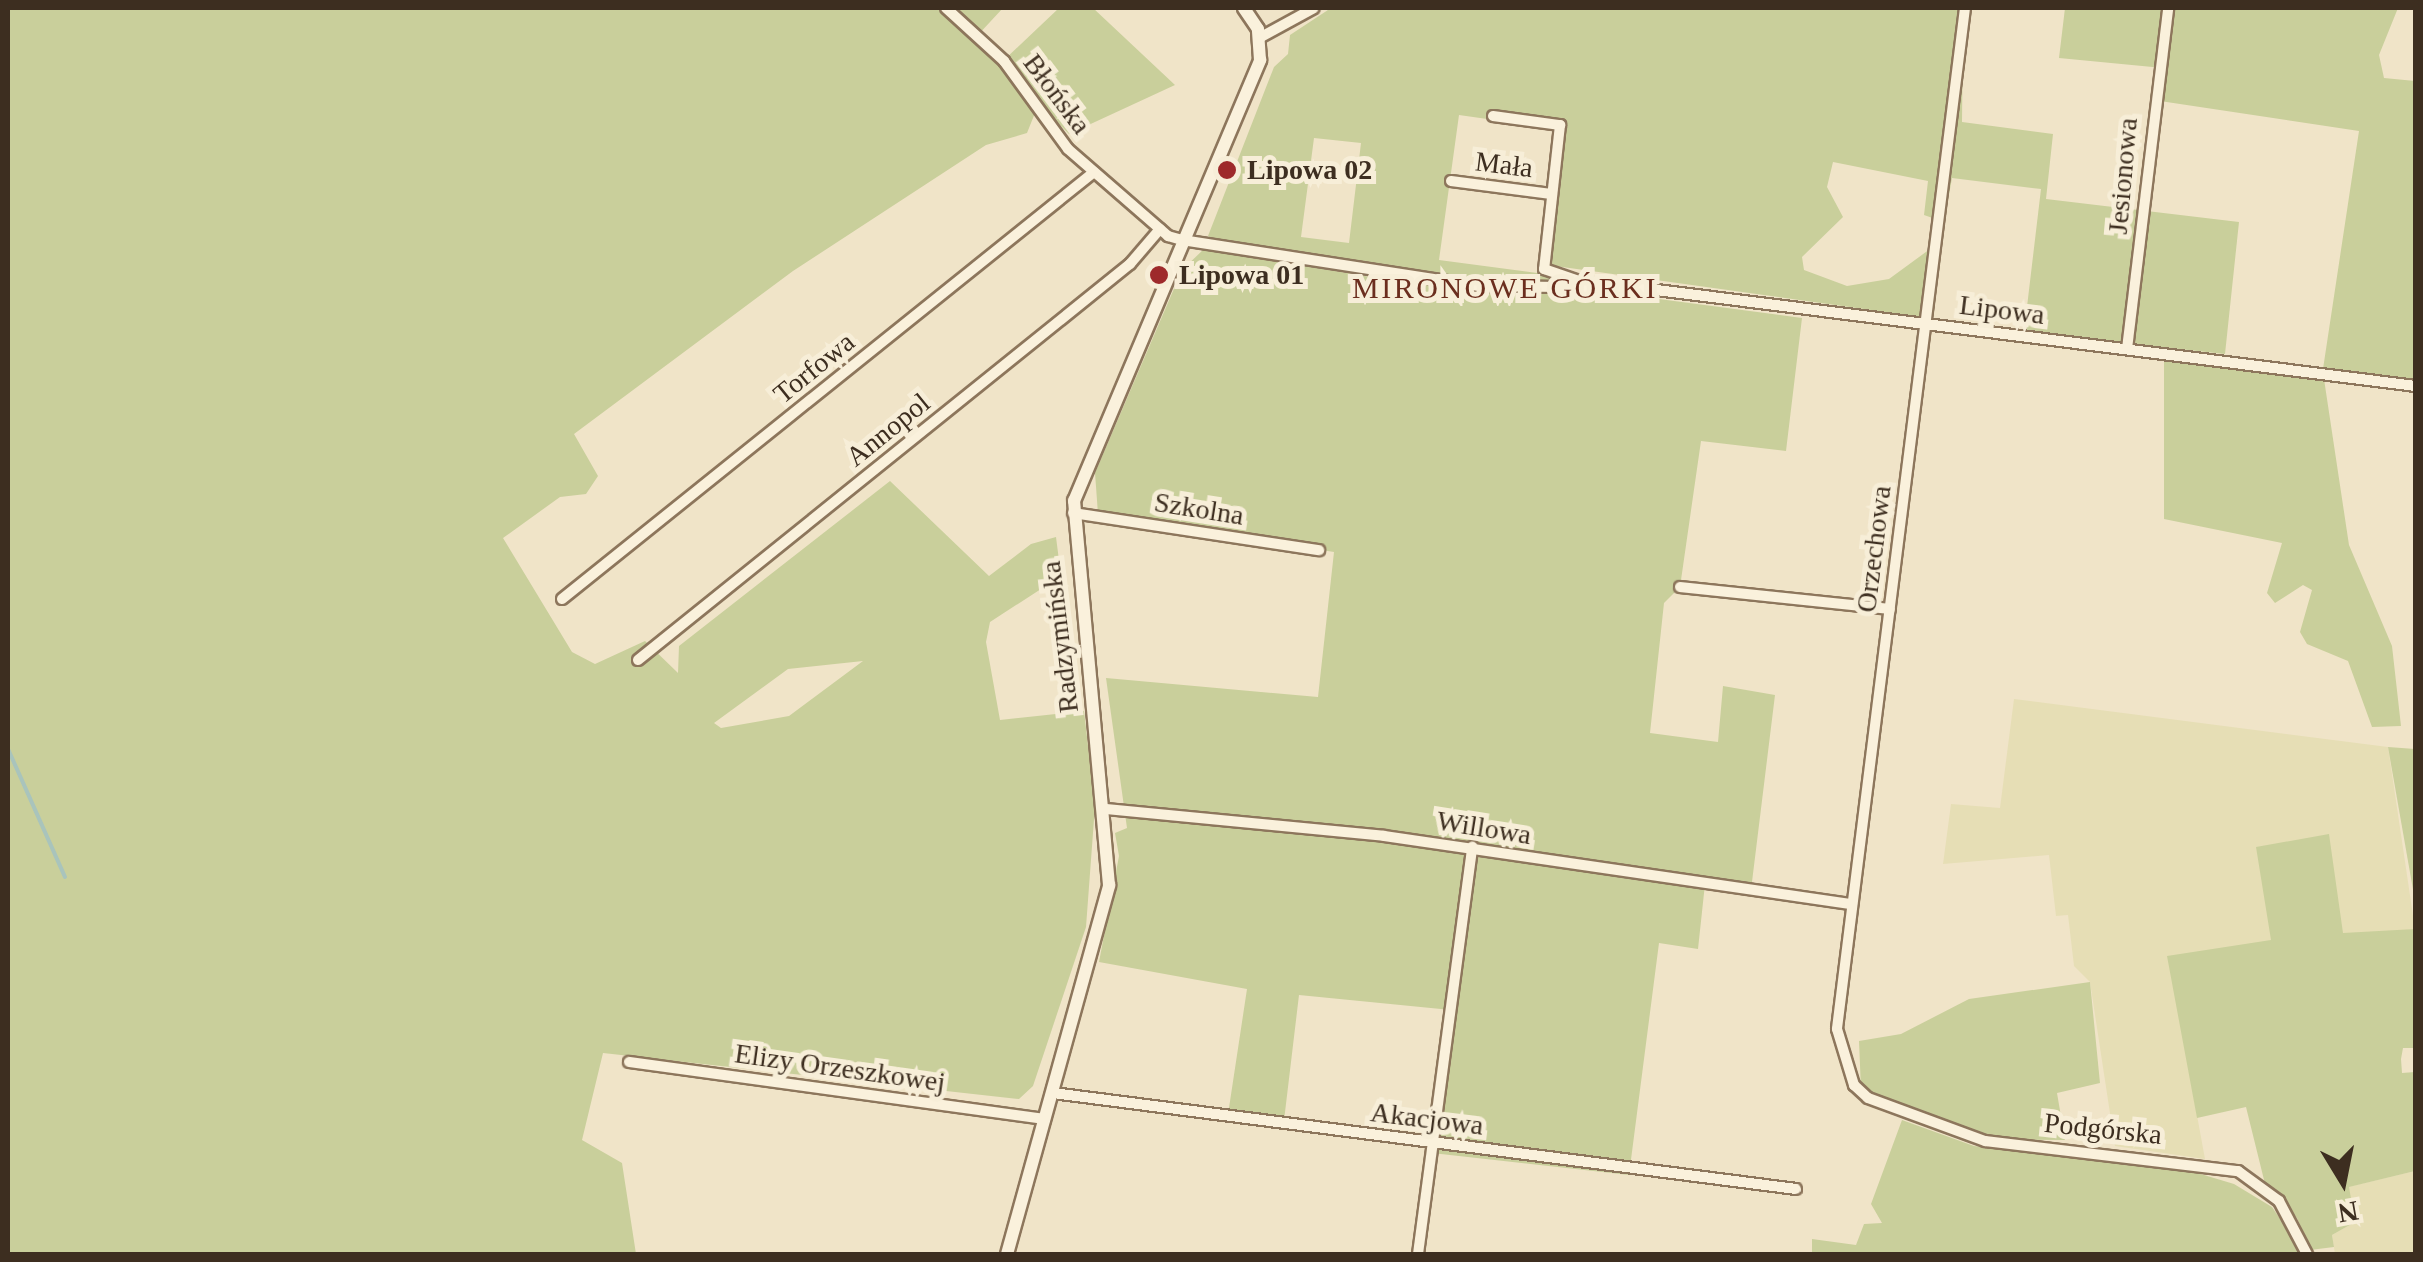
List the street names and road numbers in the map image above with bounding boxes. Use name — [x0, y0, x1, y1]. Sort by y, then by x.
street label: Błońska — [1016, 47, 1098, 141]
street label: Jesionowa — [2101, 116, 2145, 236]
street label: Mała — [1473, 145, 1535, 185]
street label: Lipowa — [1958, 288, 2046, 332]
street label: Torfowa — [767, 325, 861, 411]
street label: Annopol — [839, 386, 937, 474]
street label: Orzechowa — [1850, 484, 1898, 614]
street label: Szkolna — [1152, 485, 1246, 533]
street label: Radzymińska — [1034, 559, 1086, 715]
street label: Willowa — [1434, 804, 1534, 852]
street label: Elizy Orzeszkowej — [733, 1037, 947, 1099]
street label: Akacjowa — [1369, 1095, 1485, 1143]
street label: Podgórska — [2042, 1106, 2164, 1152]

